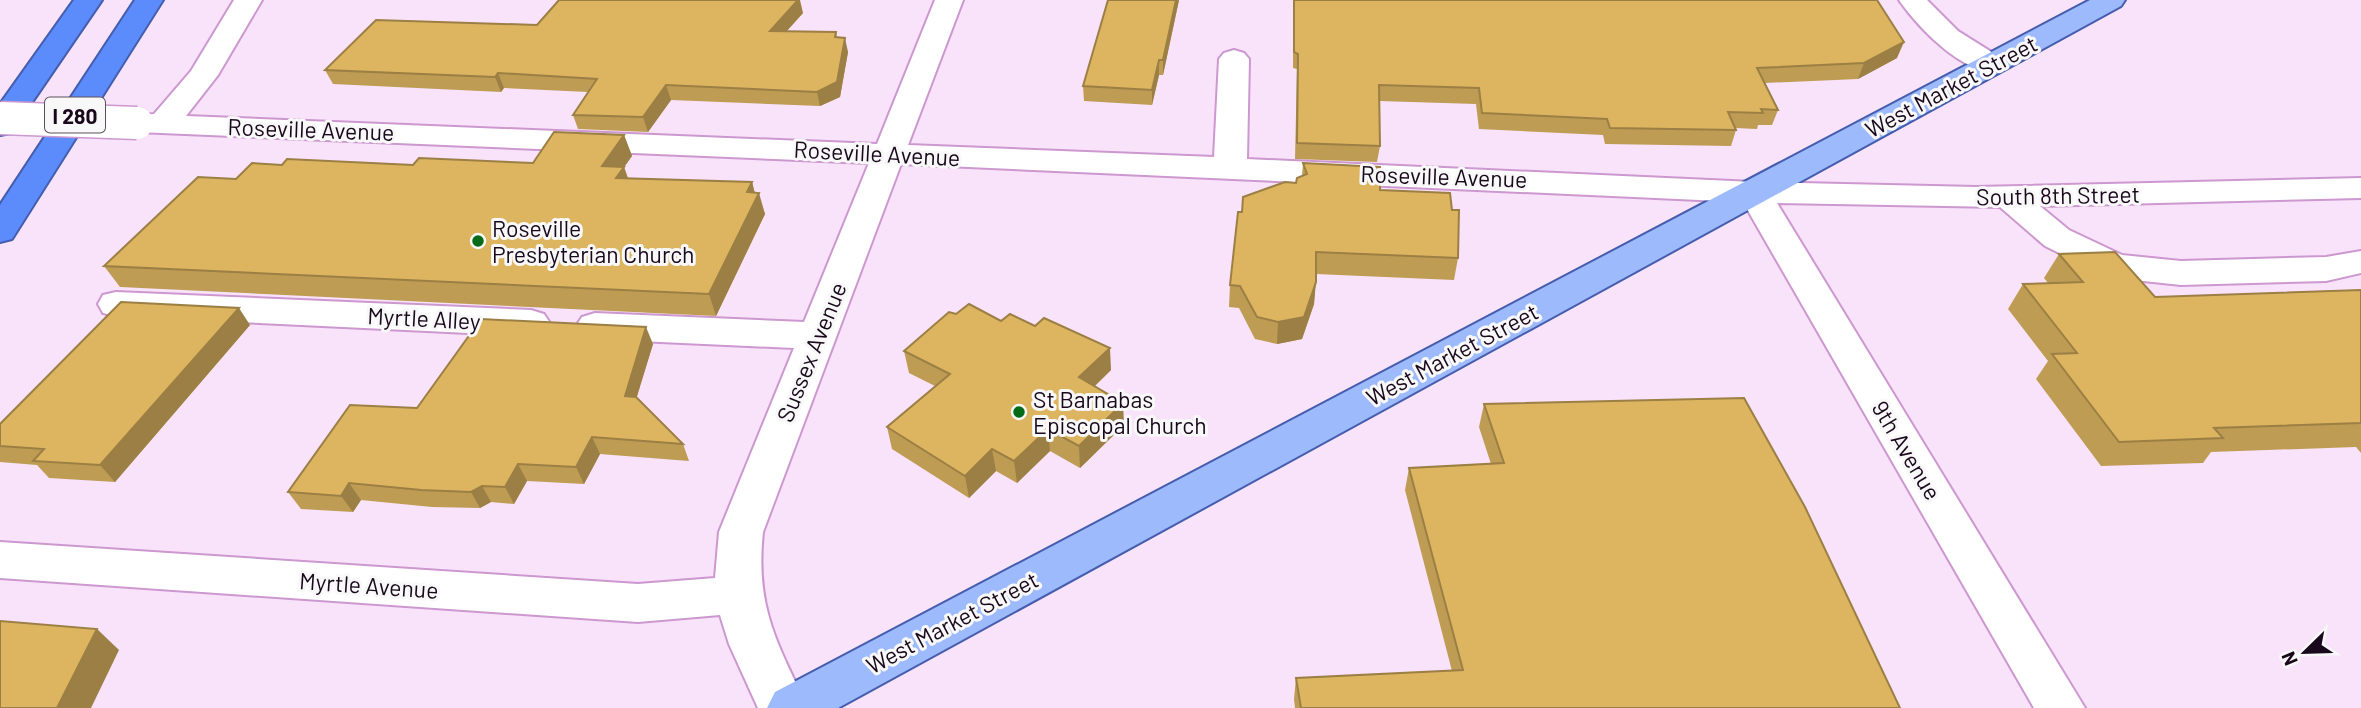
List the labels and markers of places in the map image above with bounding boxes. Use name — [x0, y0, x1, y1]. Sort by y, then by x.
place label: Roseville Presbyterian Church — [492, 214, 695, 268]
marker: Roseville Presbyterian Church — [470, 233, 486, 249]
place label: St Barnabas Episcopal Church — [1033, 385, 1207, 439]
marker: St Barnabas Episcopal Church — [1011, 404, 1027, 420]

